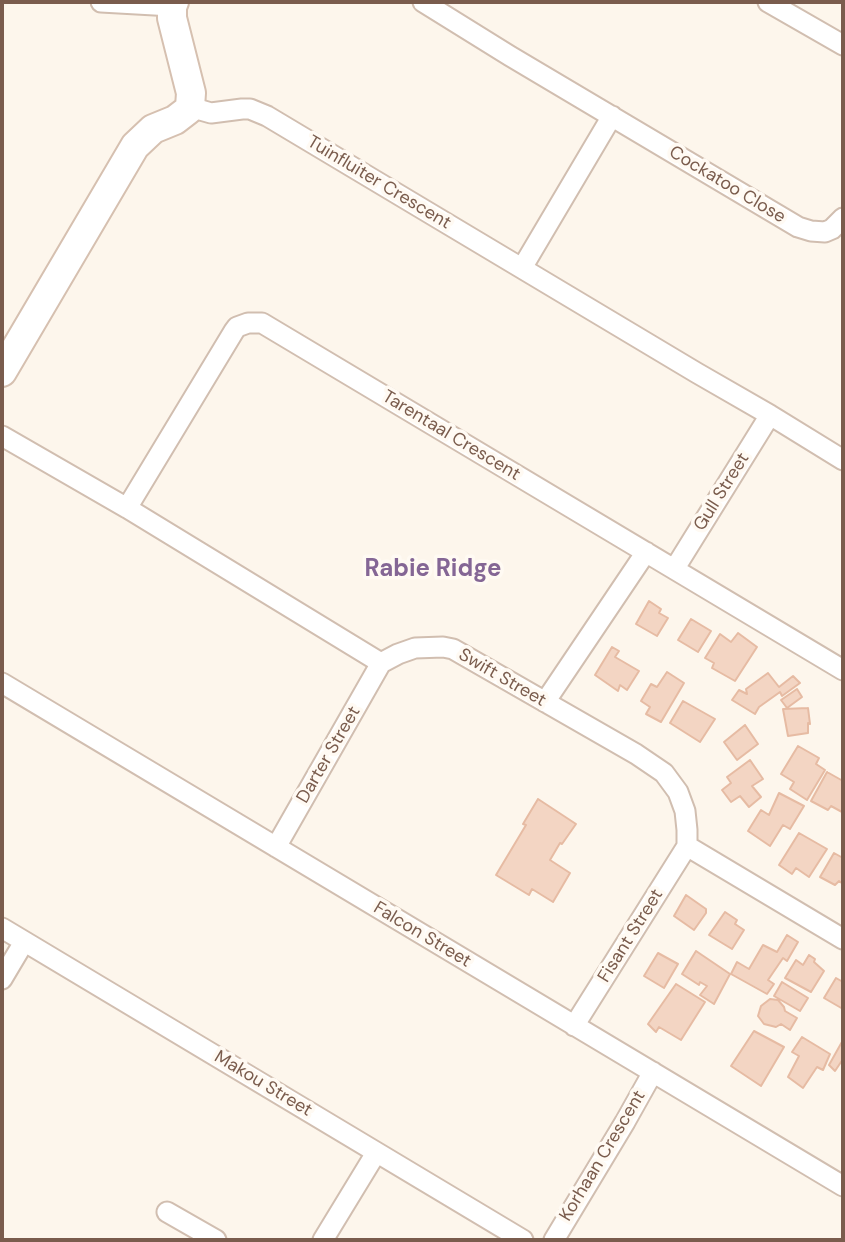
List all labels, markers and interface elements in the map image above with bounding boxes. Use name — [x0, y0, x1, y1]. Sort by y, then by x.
street label: Tuinfluiter Crescent — [303, 132, 455, 234]
street label: Cockatoo Close — [665, 142, 789, 228]
street label: Tarentaal Crescent — [378, 386, 524, 486]
street label: Gull Street — [690, 449, 754, 535]
district label: Rabie Ridge — [365, 556, 501, 584]
street label: Swift Street — [454, 644, 550, 712]
street label: Darter Street — [293, 703, 365, 807]
street label: Fisant Street — [594, 885, 668, 987]
street label: Falcon Street — [369, 897, 475, 973]
street label: Makou Street — [210, 1046, 316, 1122]
street label: Korhaan Crescent — [555, 1087, 651, 1225]

